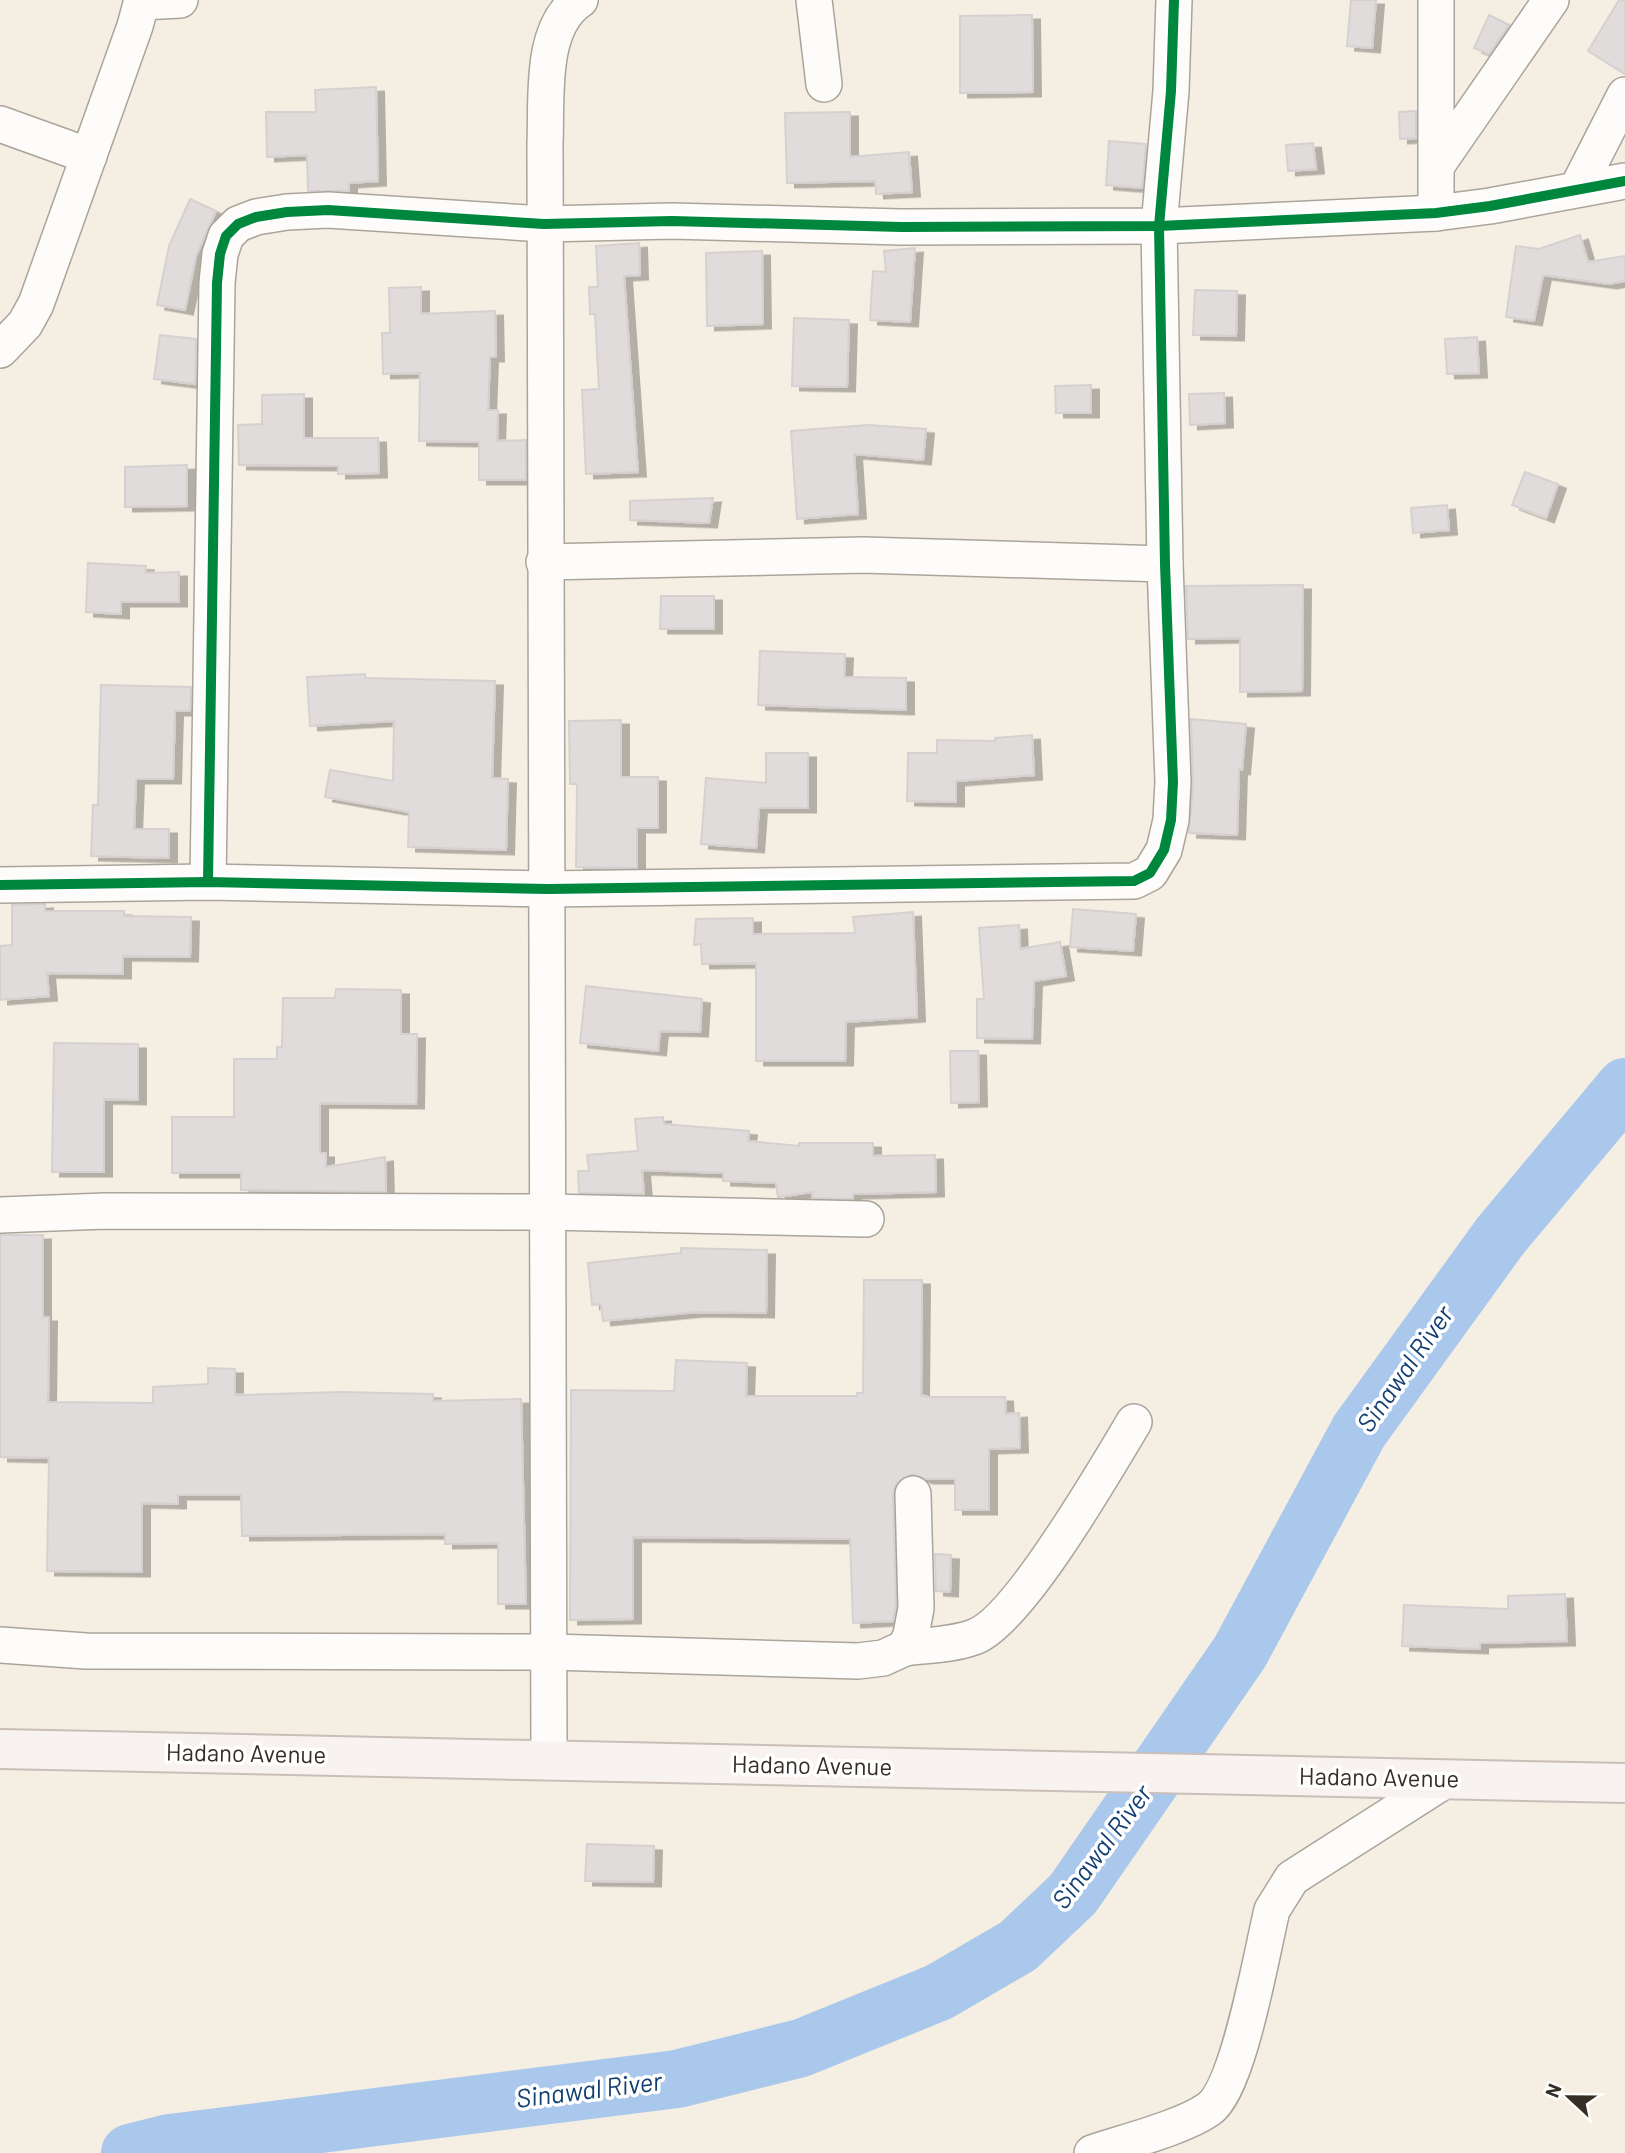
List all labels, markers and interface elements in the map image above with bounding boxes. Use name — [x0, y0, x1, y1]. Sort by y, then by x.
water label: Sinawal River — [1349, 1298, 1459, 1437]
street label: Hadano Avenue — [166, 1737, 326, 1768]
street label: Hadano Avenue — [732, 1749, 892, 1780]
street label: Hadano Avenue — [1299, 1761, 1459, 1792]
water label: Sinawal River — [1044, 1777, 1158, 1914]
north arrow — [1534, 2062, 1604, 2132]
water label: Sinawal River — [514, 2064, 664, 2113]
text: N — [1540, 2080, 1566, 2101]

